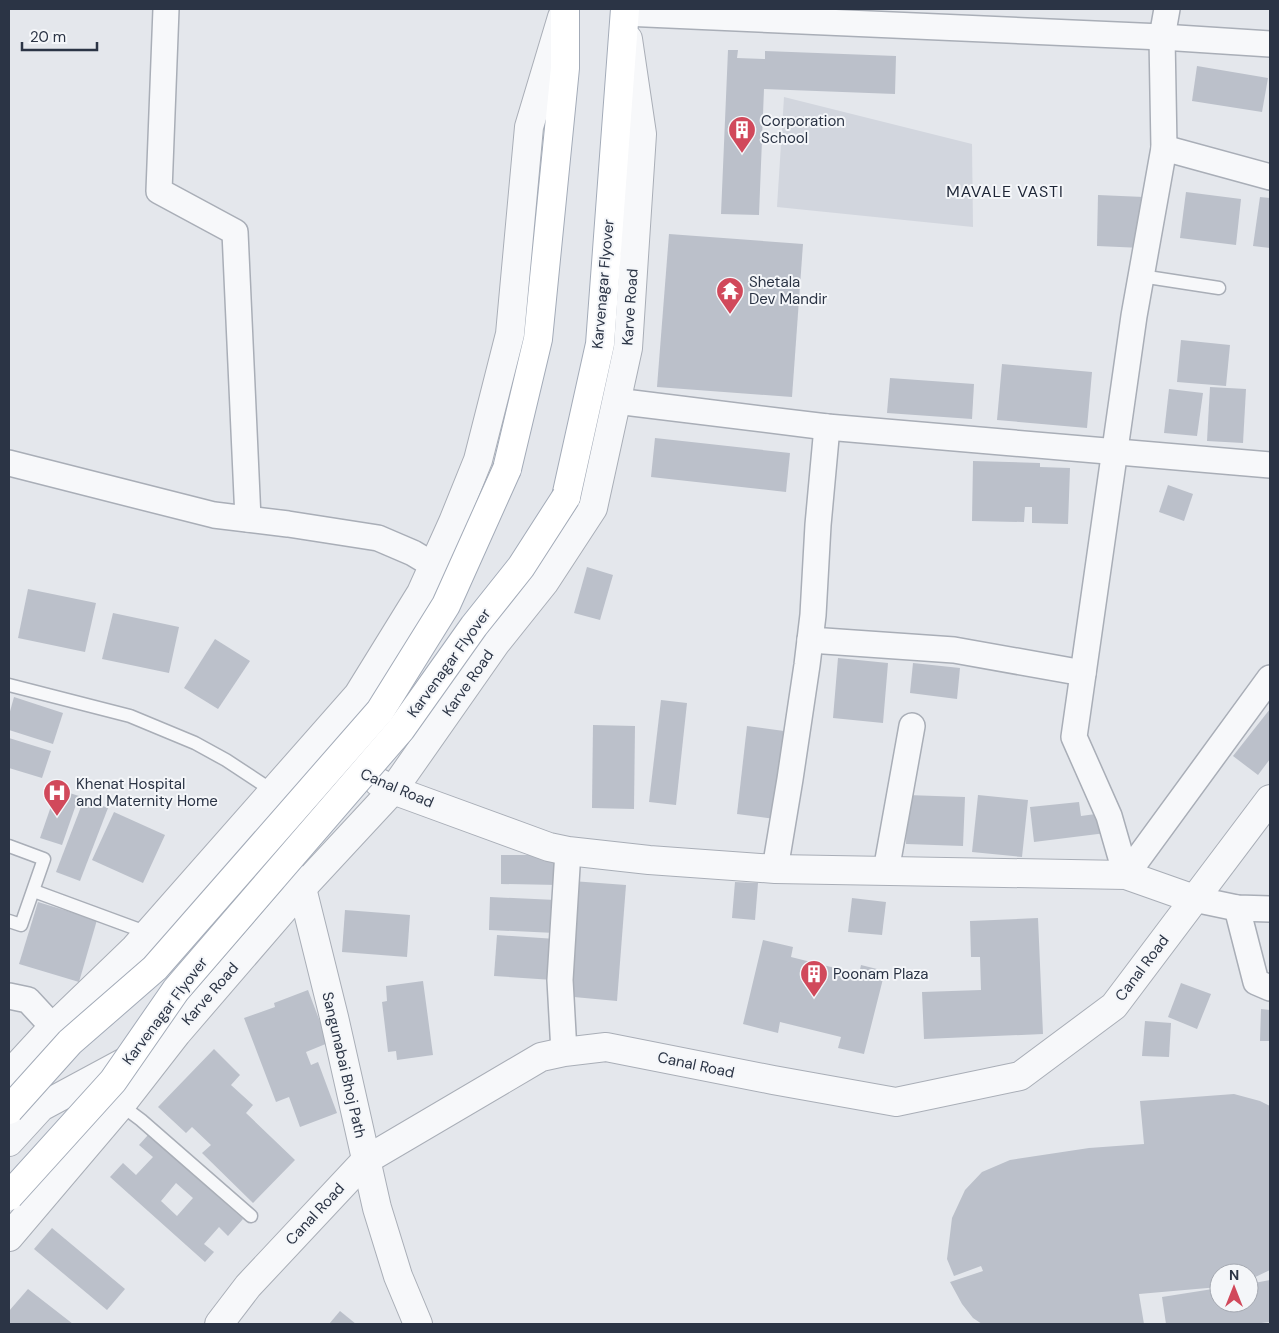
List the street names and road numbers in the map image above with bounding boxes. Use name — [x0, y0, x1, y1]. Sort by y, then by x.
street label: Karvenagar Flyover — [587, 218, 619, 350]
street label: Karve Road — [617, 268, 643, 346]
street label: Karvenagar Flyover — [403, 604, 496, 722]
street label: Karve Road — [438, 646, 498, 720]
street label: Canal Road — [357, 764, 437, 812]
street label: Canal Road — [1111, 931, 1173, 1005]
street label: Karvenagar Flyover — [118, 953, 212, 1069]
street label: Karve Road — [177, 958, 243, 1030]
street label: Sangunabai Bhoj Path — [317, 990, 371, 1140]
street label: Canal Road — [656, 1047, 736, 1083]
street label: Canal Road — [281, 1179, 349, 1249]

